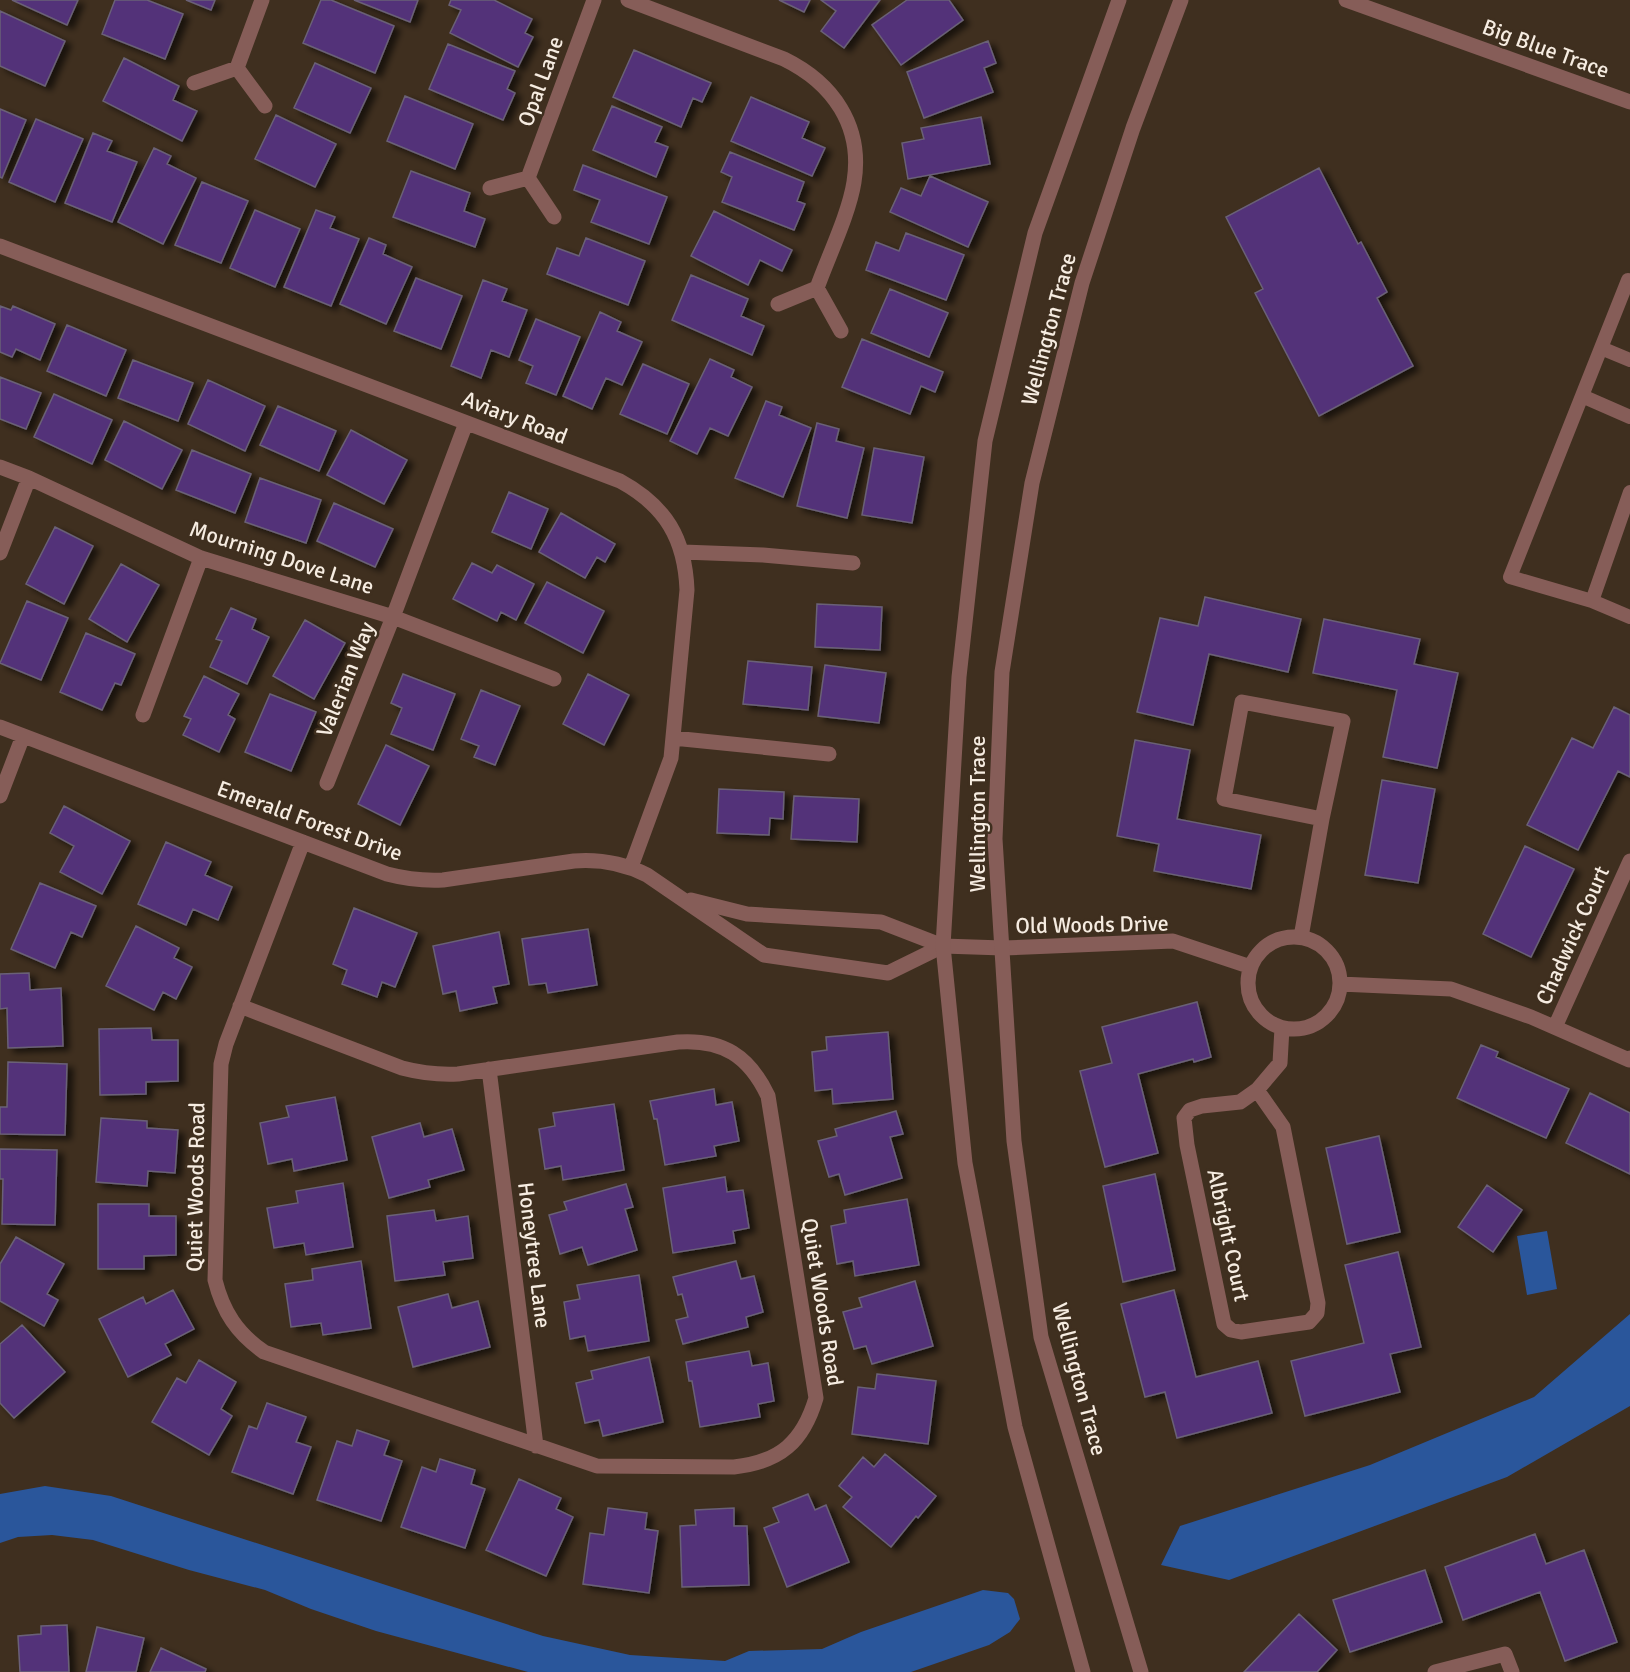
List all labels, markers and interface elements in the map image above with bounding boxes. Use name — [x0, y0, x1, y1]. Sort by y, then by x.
street label: Big Blue Trace — [1479, 13, 1613, 84]
street label: Opal Lane — [512, 32, 569, 130]
street label: Wellington Trace — [1015, 250, 1082, 408]
street label: Aviary Road — [458, 385, 571, 450]
street label: Mourning Dove Lane — [186, 515, 377, 600]
street label: Valerian Way — [310, 617, 381, 741]
street label: Wellington Trace — [964, 736, 991, 892]
street label: Emerald Forest Drive — [213, 774, 406, 867]
street label: Chadwick Court — [1530, 861, 1615, 1009]
street label: Old Woods Drive — [1015, 910, 1169, 939]
street label: Quiet Woods Road — [181, 1102, 210, 1272]
street label: Albright Court — [1201, 1166, 1256, 1304]
street label: Honeytree Lane — [512, 1180, 557, 1330]
street label: Quiet Woods Road — [796, 1216, 849, 1388]
street label: Wellington Trace — [1046, 1300, 1113, 1458]

